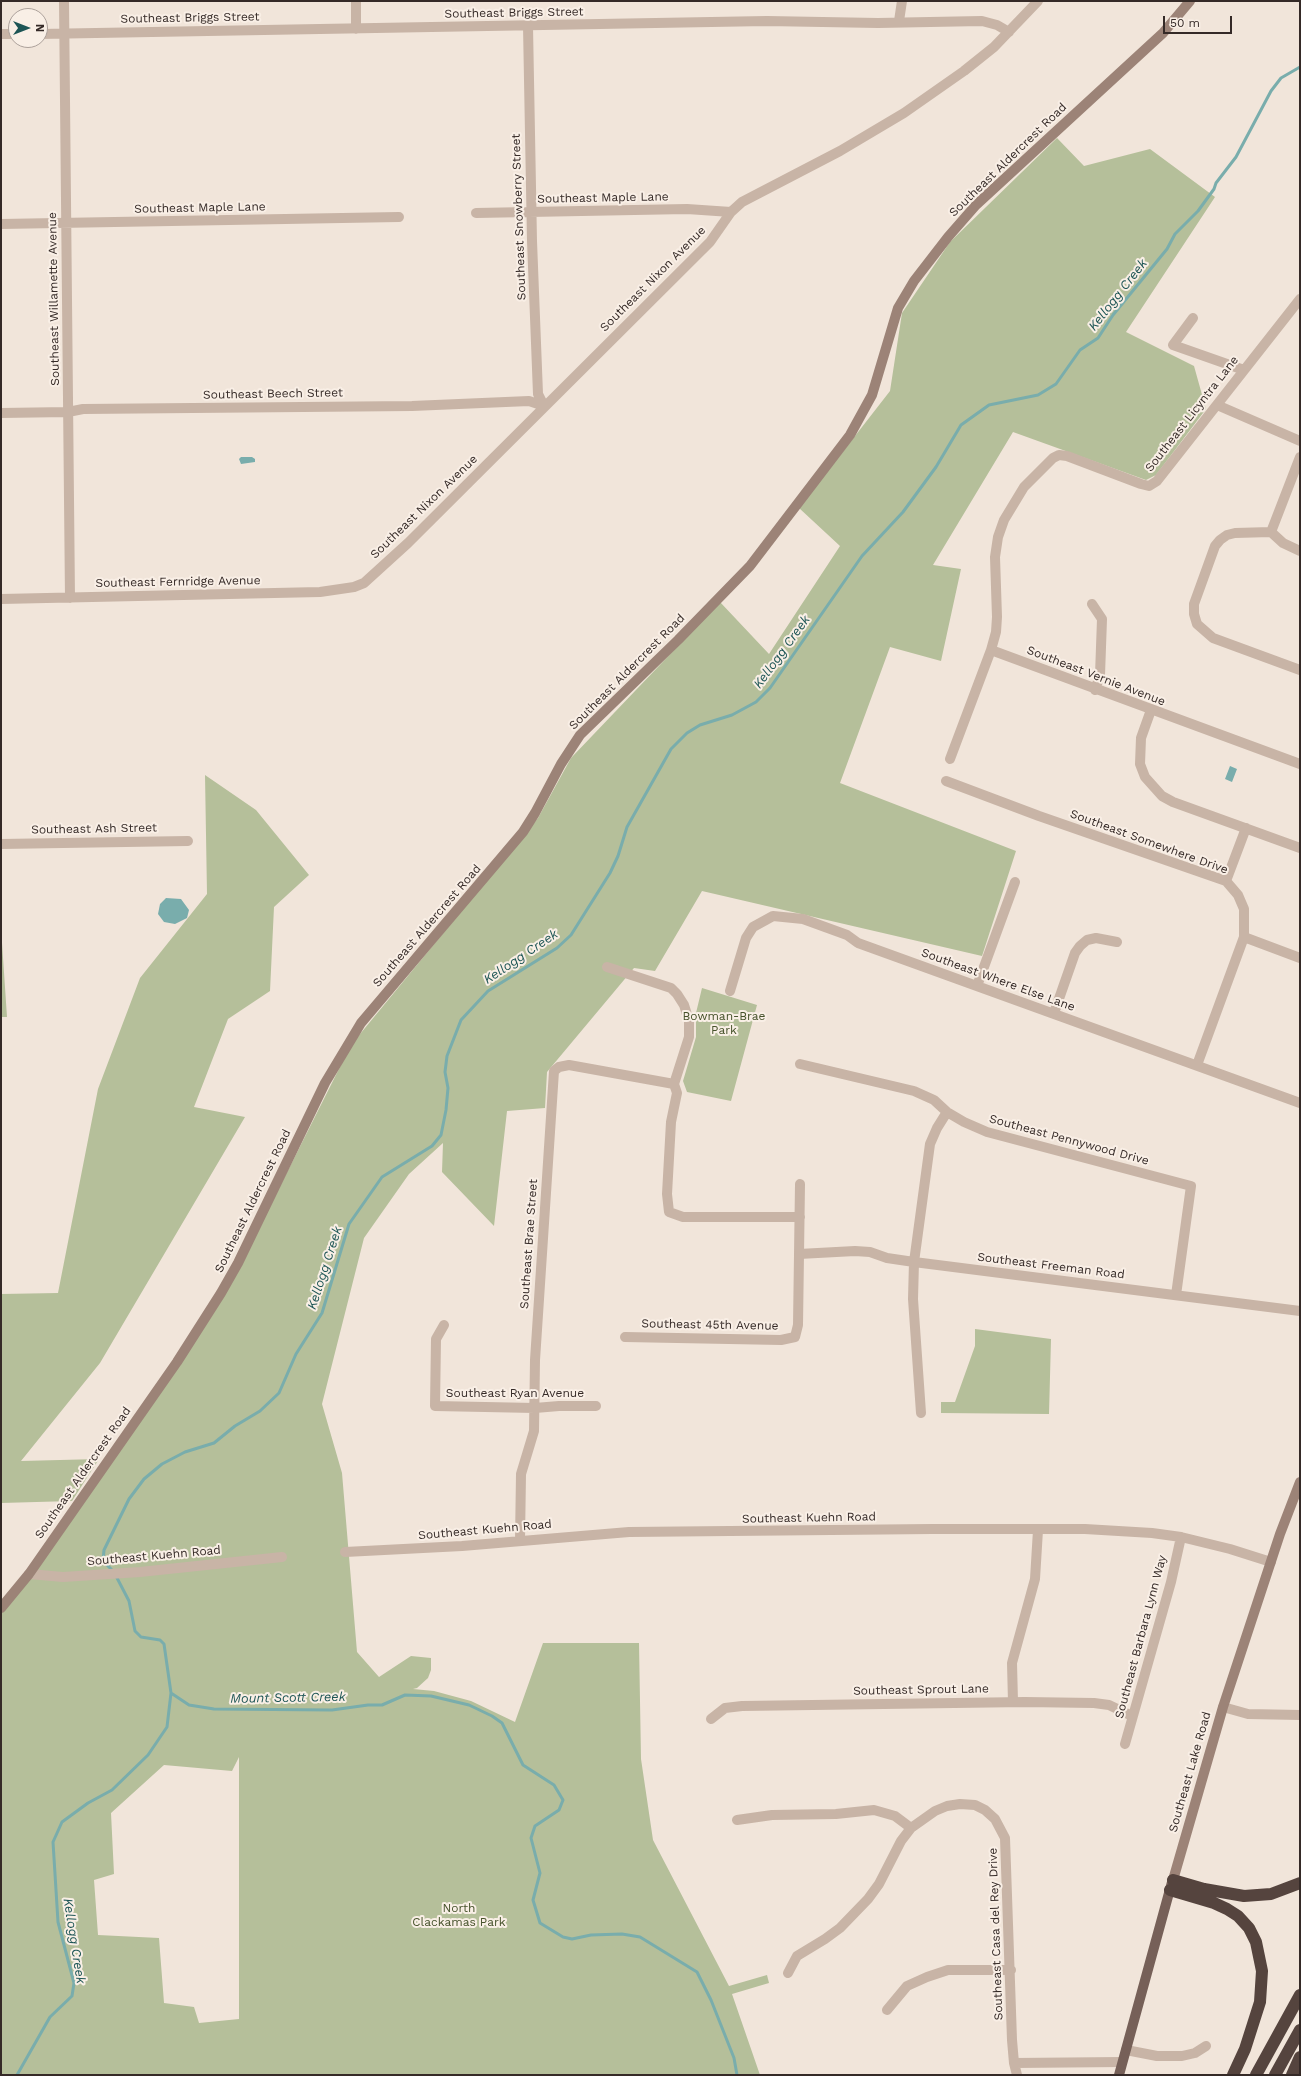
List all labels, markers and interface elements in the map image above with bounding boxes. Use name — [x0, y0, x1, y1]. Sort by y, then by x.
street label: Southeast Briggs Street — [444, 5, 584, 21]
north arrow — [8, 8, 48, 48]
scale bar — [1165, 8, 1234, 34]
street label: Southeast Briggs Street — [120, 10, 260, 26]
text: 50 m — [1170, 16, 1200, 30]
text: N — [33, 24, 46, 32]
street label: Southeast Aldercrest Road — [946, 100, 1070, 220]
street label: Southeast Snowberry Street — [509, 133, 529, 301]
street label: Southeast Maple Lane — [537, 190, 669, 206]
street label: Southeast Maple Lane — [134, 200, 266, 216]
street label: Southeast Willamette Avenue — [45, 212, 63, 386]
street label: Southeast Nixon Avenue — [597, 223, 709, 335]
water label: Kellogg Creek — [1085, 256, 1151, 334]
street label: Southeast Licyntra Lane — [1142, 353, 1242, 475]
street label: Southeast Beech Street — [203, 386, 343, 402]
street label: Southeast Nixon Avenue — [367, 452, 481, 562]
street label: Southeast Fernridge Avenue — [95, 573, 261, 591]
street label: Southeast Aldercrest Road — [566, 611, 688, 733]
water label: Kellogg Creek — [750, 612, 814, 692]
street label: Southeast Vernie Avenue — [1025, 643, 1167, 709]
street label: Southeast Somewhere Drive — [1068, 807, 1230, 877]
street label: Southeast Ash Street — [31, 821, 157, 837]
street label: Southeast Aldercrest Road — [370, 862, 484, 990]
water label: Kellogg Creek — [481, 926, 561, 988]
street label: Southeast Where Else Lane — [919, 945, 1077, 1015]
park label: Bowman-Brae Park — [683, 1009, 765, 1037]
street label: Southeast Pennywood Drive — [988, 1112, 1150, 1168]
street label: Southeast Aldercrest Road — [212, 1127, 294, 1275]
street label: Southeast Brae Street — [517, 1178, 541, 1310]
water label: Kellogg Creek — [304, 1224, 346, 1312]
street label: Southeast Freeman Road — [977, 1250, 1125, 1282]
street label: Southeast 45th Avenue — [641, 1317, 779, 1333]
street label: Southeast Ryan Avenue — [446, 1386, 584, 1400]
street label: Southeast Aldercrest Road — [32, 1404, 134, 1542]
street label: Southeast Kuehn Road — [742, 1510, 876, 1526]
street label: Southeast Kuehn Road — [418, 1517, 552, 1543]
street label: Southeast Kuehn Road — [87, 1543, 221, 1569]
street label: Southeast Barbara Lynn Way — [1112, 1554, 1170, 1720]
street label: Southeast Sprout Lane — [853, 1682, 989, 1698]
water label: Mount Scott Creek — [230, 1689, 346, 1707]
street label: Southeast Lake Road — [1166, 1710, 1214, 1834]
street label: Southeast Casa del Rey Drive — [986, 1847, 1006, 2021]
water label: Kellogg Creek — [60, 1897, 88, 1985]
park label: North Clackamas Park — [412, 1901, 506, 1929]

